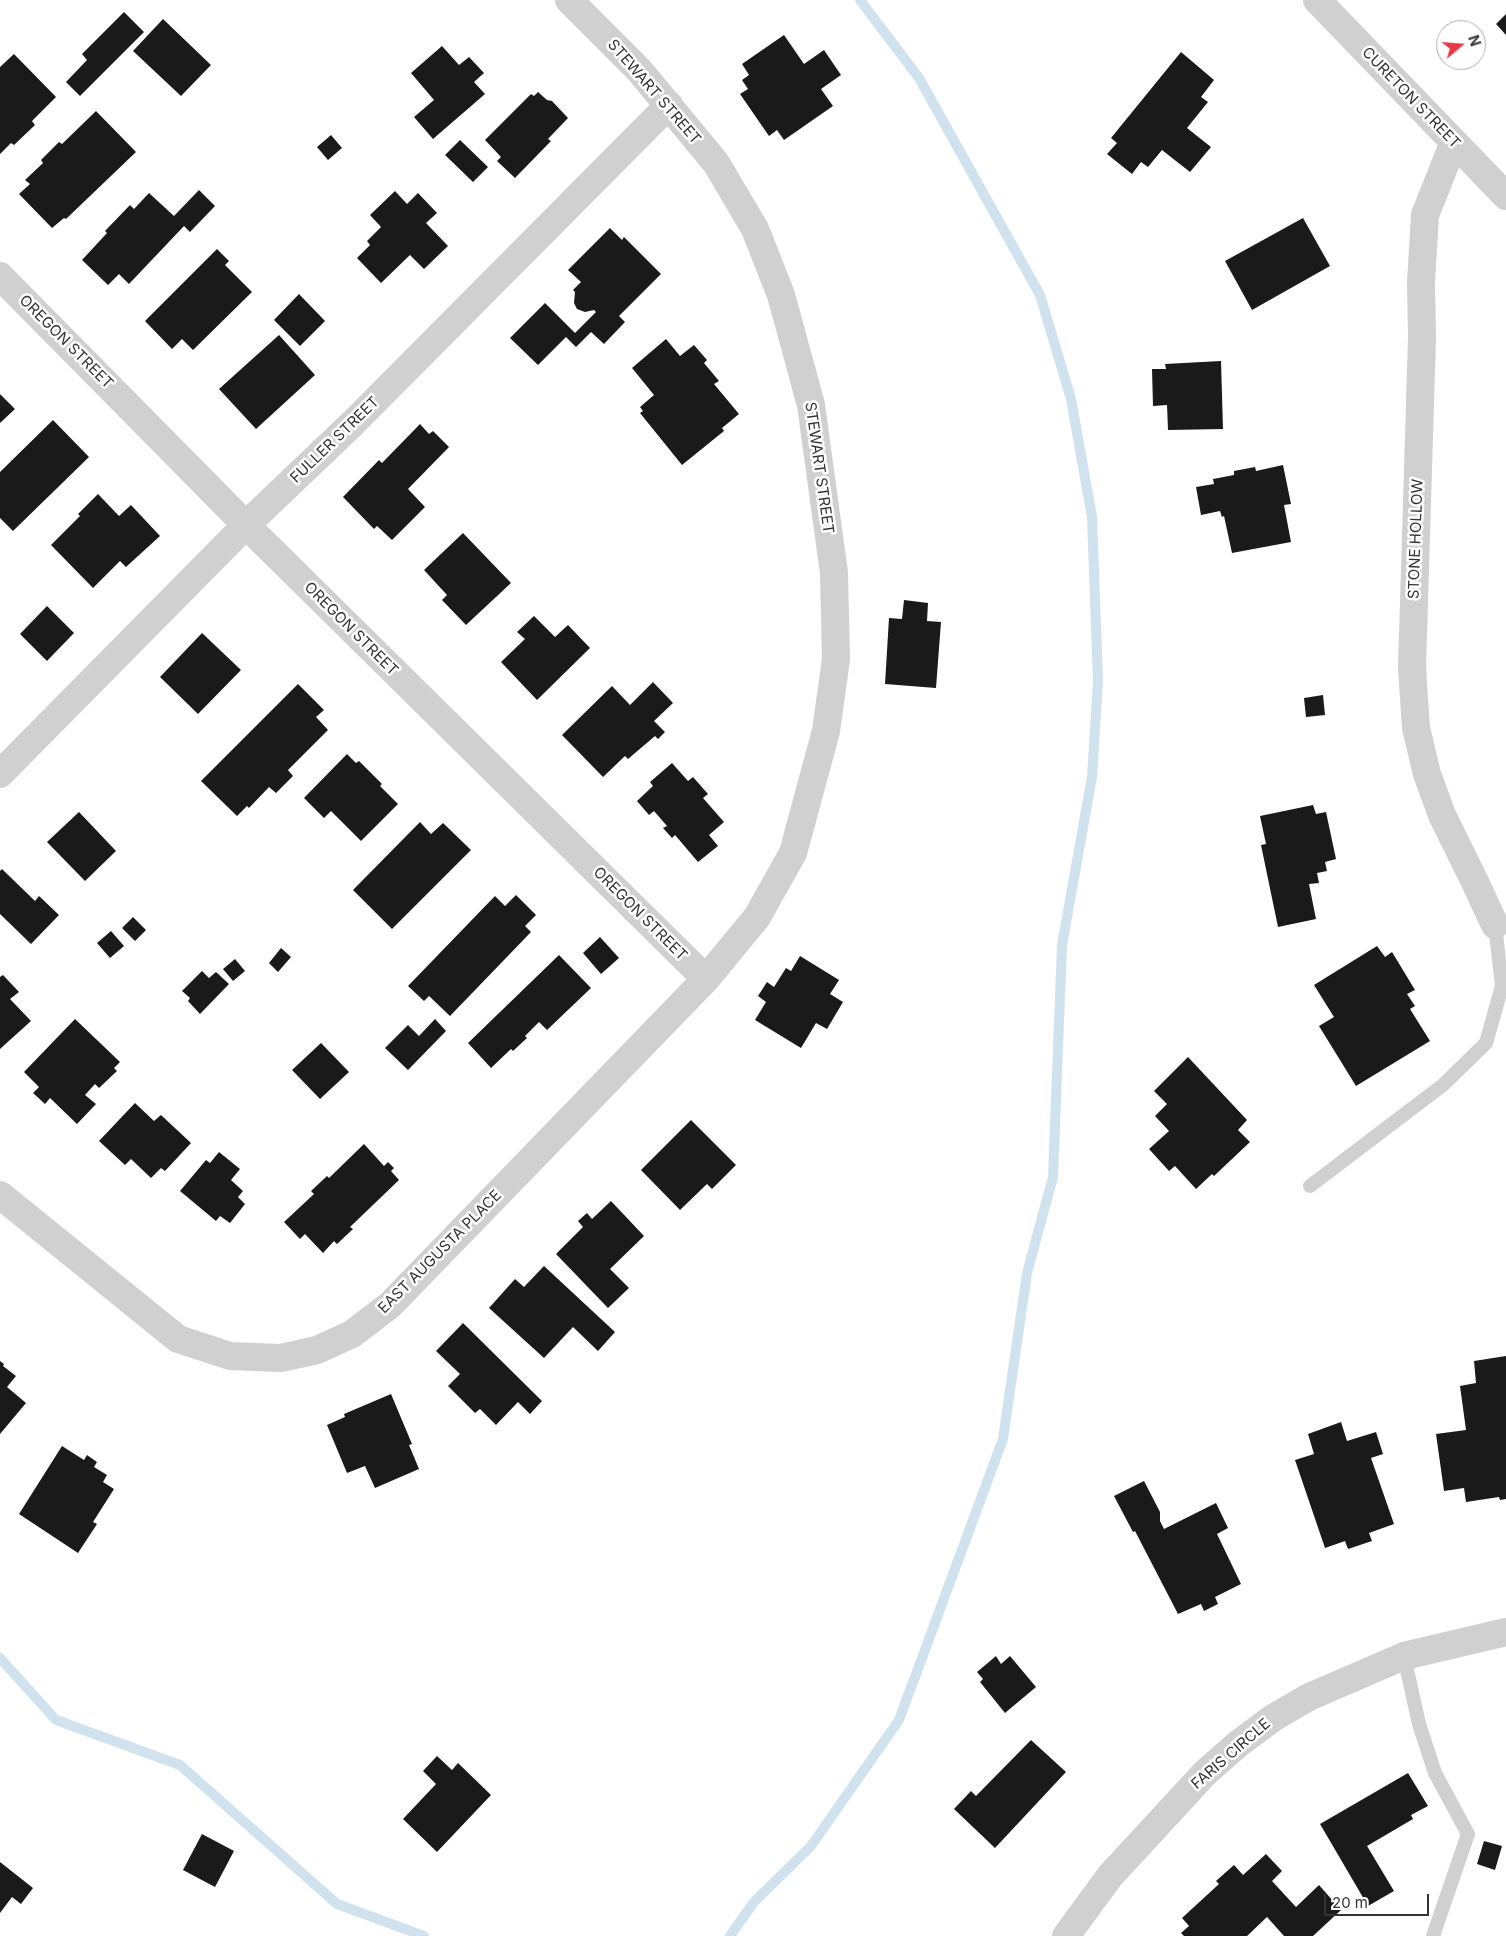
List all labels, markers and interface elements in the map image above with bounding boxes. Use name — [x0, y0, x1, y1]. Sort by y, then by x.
north arrow — [1436, 20, 1486, 70]
text: N — [1465, 33, 1485, 48]
street label: STEWART STREET — [604, 36, 704, 148]
street label: CURETON STREET — [1358, 44, 1464, 152]
street label: OREGON STREET — [15, 291, 117, 393]
street label: FULLER STREET — [287, 393, 383, 487]
street label: STEWART STREET — [801, 401, 837, 535]
street label: STONE HOLLOW — [1405, 479, 1427, 599]
street label: OREGON STREET — [300, 578, 402, 680]
street label: OREGON STREET — [589, 863, 691, 965]
street label: EAST AUGUSTA PLACE — [375, 1187, 505, 1317]
street label: FARIS CIRCLE — [1188, 1715, 1274, 1793]
scale bar — [1326, 1884, 1431, 1916]
text: 20 m — [1332, 1893, 1368, 1912]

